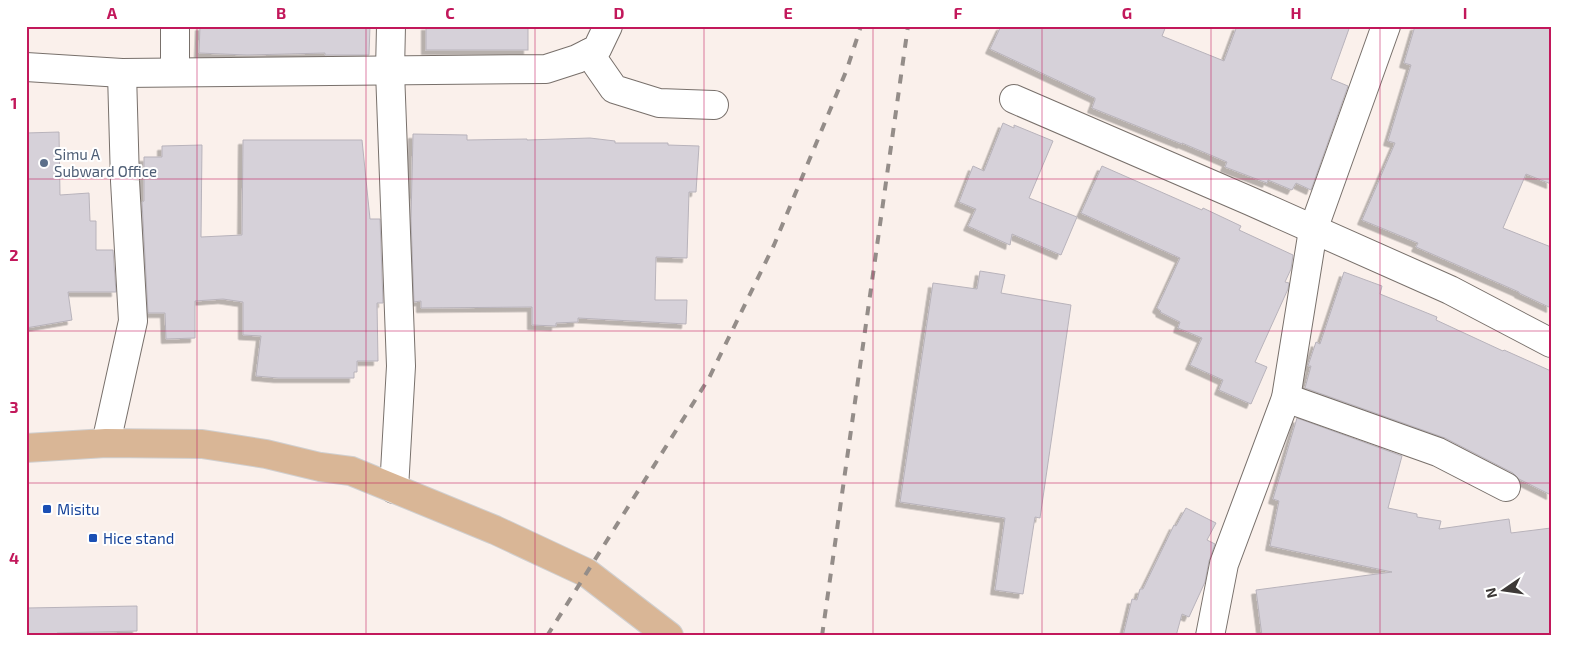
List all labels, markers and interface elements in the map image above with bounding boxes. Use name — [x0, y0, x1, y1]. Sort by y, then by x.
text: A — [107, 3, 118, 22]
text: B — [276, 3, 286, 22]
text: C — [445, 3, 455, 22]
text: D — [614, 3, 625, 22]
text: E — [783, 3, 793, 22]
text: F — [954, 3, 963, 22]
text: G — [1122, 3, 1132, 22]
text: H — [1290, 3, 1302, 22]
text: I — [1463, 3, 1467, 22]
text: 1 — [11, 93, 17, 112]
place label: Simu A Subward Office — [54, 145, 157, 180]
marker: Simu A Subward Office — [38, 157, 50, 169]
text: 2 — [9, 245, 19, 264]
text: 3 — [9, 397, 19, 416]
place label: Misitu — [57, 500, 99, 518]
marker: Misitu — [41, 503, 53, 515]
place label: Hice stand — [103, 529, 174, 547]
marker: Hice stand — [87, 532, 99, 544]
text: 4 — [9, 548, 19, 567]
north arrow — [1480, 564, 1530, 614]
text: N — [1481, 586, 1500, 600]

